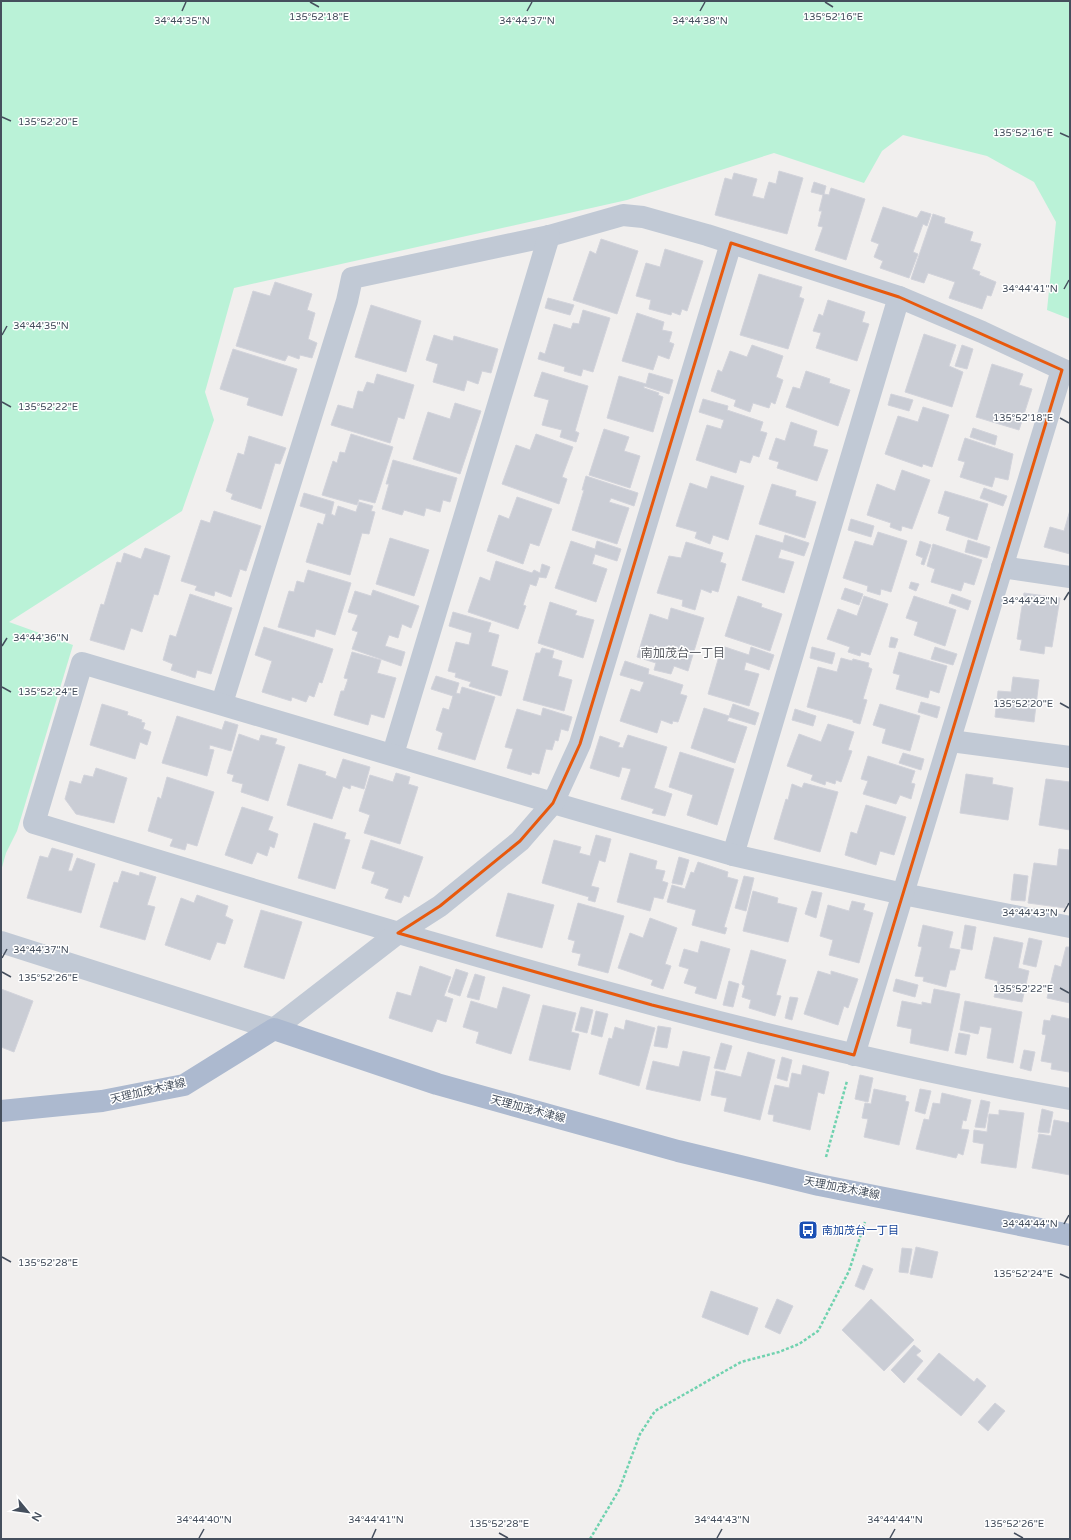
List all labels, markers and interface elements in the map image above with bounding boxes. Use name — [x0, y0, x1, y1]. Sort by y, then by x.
text: 135°52'18"E — [289, 11, 349, 23]
text: 135°52'16"E — [803, 11, 863, 23]
text: 34°44'35"N — [154, 15, 210, 27]
text: 34°44'37"N — [499, 15, 555, 27]
text: 34°44'38"N — [672, 15, 728, 27]
text: 135°52'20"E — [18, 116, 78, 128]
text: 135°52'16"E — [993, 127, 1053, 139]
text: 34°44'41"N — [1002, 283, 1058, 295]
text: 34°44'35"N — [13, 320, 69, 332]
text: 135°52'22"E — [18, 401, 78, 413]
text: 135°52'18"E — [993, 412, 1053, 424]
text: 34°44'42"N — [1002, 595, 1058, 607]
text: 34°44'36"N — [13, 632, 69, 644]
district label: 南加茂台一丁目 — [641, 646, 725, 660]
text: 135°52'24"E — [18, 686, 78, 698]
text: 135°52'20"E — [993, 698, 1053, 710]
text: 34°44'43"N — [1002, 907, 1058, 919]
text: 34°44'37"N — [13, 944, 69, 956]
text: 135°52'26"E — [18, 972, 78, 984]
text: 135°52'22"E — [993, 983, 1053, 995]
street label: 天理加茂木津線 — [109, 1076, 187, 1106]
street label: 天理加茂木津線 — [489, 1093, 567, 1125]
street label: 天理加茂木津線 — [803, 1174, 881, 1202]
text: 34°44'44"N — [1002, 1218, 1058, 1230]
bus stop icon: 南加茂台一丁目 — [797, 1219, 819, 1241]
place label: 南加茂台一丁目 — [822, 1224, 899, 1237]
text: 135°52'28"E — [18, 1257, 78, 1269]
text: 135°52'24"E — [993, 1268, 1053, 1280]
north arrow — [8, 1492, 48, 1532]
text: N — [28, 1510, 44, 1524]
text: 34°44'40"N — [176, 1514, 232, 1526]
text: 34°44'41"N — [348, 1514, 404, 1526]
text: 34°44'43"N — [694, 1514, 750, 1526]
text: 34°44'44"N — [867, 1514, 923, 1526]
text: 135°52'28"E — [469, 1518, 529, 1530]
text: 135°52'26"E — [984, 1518, 1044, 1530]

